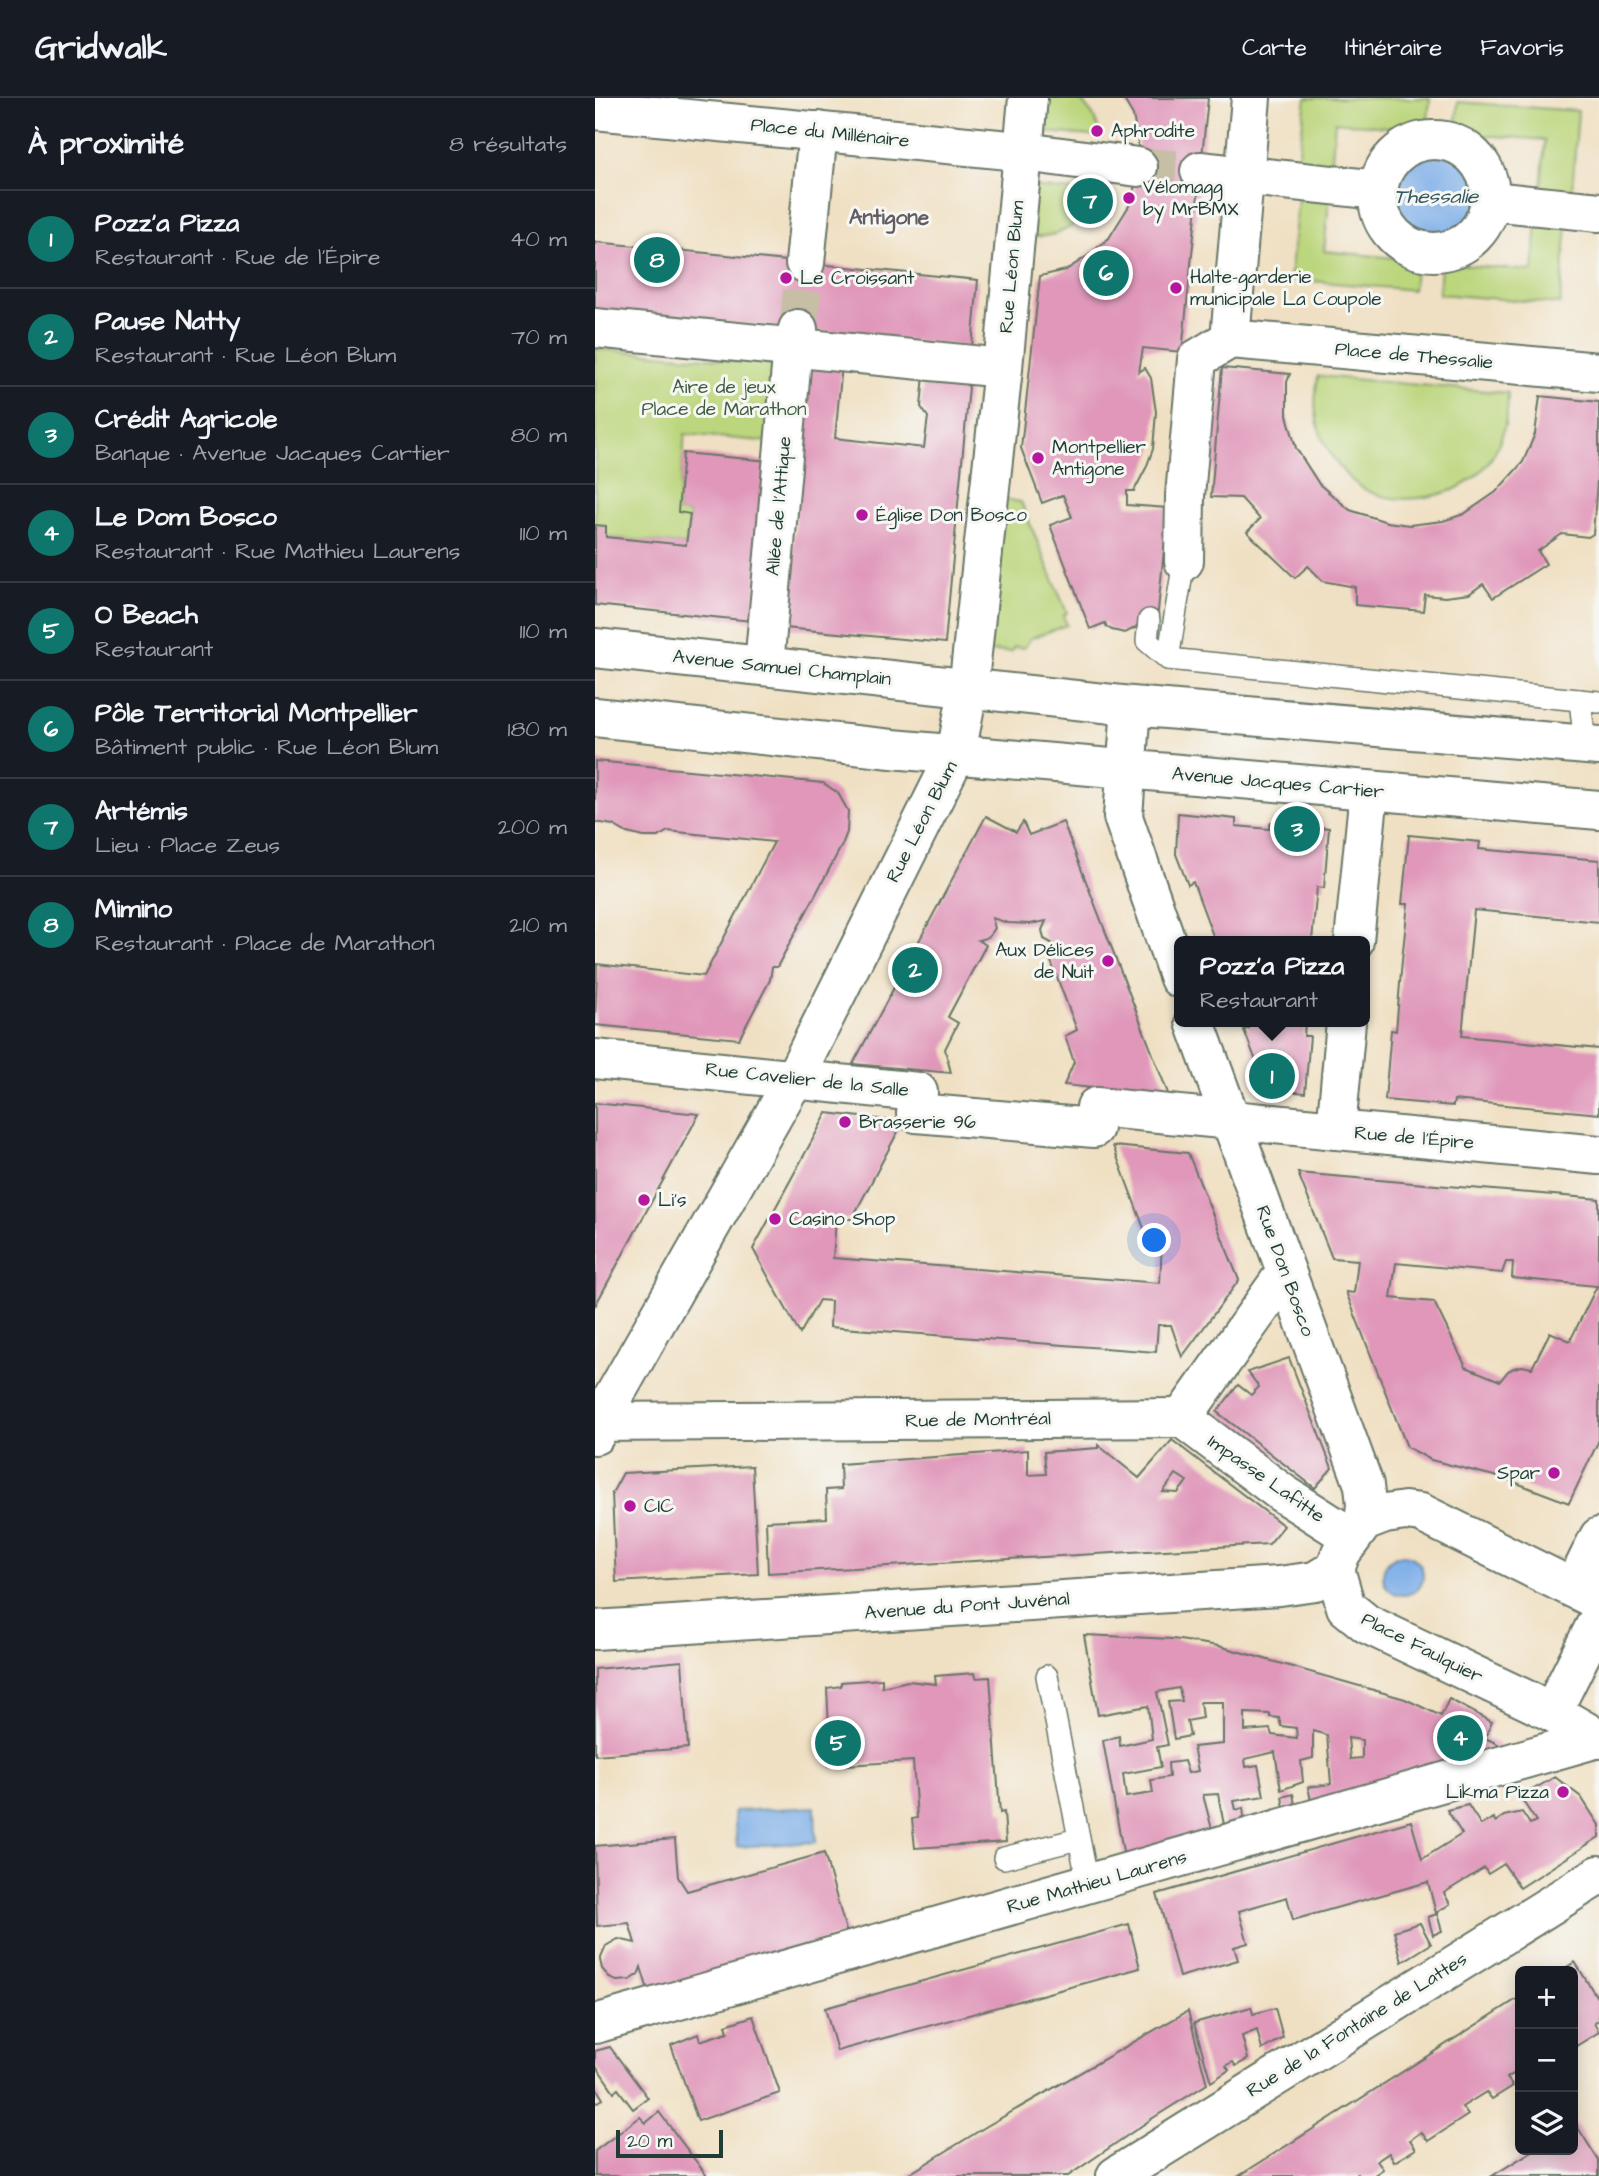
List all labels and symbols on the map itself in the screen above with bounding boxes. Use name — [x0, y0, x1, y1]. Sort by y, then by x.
street label: Place du Millénaire — [749, 111, 911, 155]
place label: Aphrodite — [1111, 118, 1195, 145]
marker: Aphrodite — [1089, 123, 1105, 139]
place label: Vélomagg by MrBMX — [1143, 174, 1239, 224]
pin: 7 — [1067, 175, 1113, 227]
water label: Thessalie — [1394, 182, 1480, 211]
marker: Vélomagg by MrBMX — [1121, 190, 1137, 206]
street label: Rue Léon Blum — [993, 199, 1031, 335]
district label: Antigone — [849, 203, 930, 234]
pin: 8 — [634, 234, 680, 286]
pin: 6 — [1083, 247, 1129, 299]
place label: Halte-garderie municipale La Coupole — [1190, 264, 1382, 313]
place label: Le Croissant — [800, 265, 915, 292]
marker: Le Croissant — [778, 270, 794, 286]
marker: Halte-garderie municipale La Coupole — [1168, 280, 1184, 296]
street label: Place de Thessalie — [1334, 336, 1494, 376]
park label: Aire de jeux Place de Marathon — [641, 374, 807, 423]
place label: Montpellier Antigone — [1052, 434, 1147, 484]
street label: Allée de l'Attique — [759, 435, 799, 577]
marker: Montpellier Antigone — [1030, 450, 1046, 466]
place label: Église Don Bosco — [876, 502, 1027, 530]
marker: Église Don Bosco — [854, 507, 870, 523]
street label: Avenue Samuel Champlain — [671, 643, 893, 693]
street label: Rue Léon Blum — [880, 756, 964, 887]
street label: Avenue Jacques Cartier — [1171, 760, 1386, 806]
pin: 3 — [1274, 803, 1320, 855]
place label: Aux Délices de Nuit — [995, 937, 1094, 986]
pin: 2 — [892, 944, 938, 996]
marker: Aux Délices de Nuit — [1100, 953, 1116, 969]
pin: 1 — [1249, 1050, 1295, 1102]
street label: Rue Cavelier de la Salle — [704, 1056, 910, 1104]
place label: Brasserie 96 — [859, 1109, 976, 1136]
marker: Brasserie 96 — [837, 1114, 853, 1130]
street label: Rue de l'Épire — [1353, 1119, 1475, 1157]
place label: Li's — [658, 1187, 687, 1214]
marker: Li's — [636, 1192, 652, 1208]
street label: Rue Don Bosco — [1249, 1202, 1321, 1341]
place label: Casino Shop — [789, 1206, 896, 1233]
marker: Casino Shop — [767, 1211, 783, 1227]
your location — [1137, 1223, 1171, 1257]
street label: Rue de Montréal — [905, 1405, 1051, 1435]
street label: Impasse Lafitte — [1202, 1429, 1330, 1529]
place label: Spar — [1497, 1460, 1541, 1487]
marker: Spar — [1546, 1465, 1562, 1481]
place label: CIC — [644, 1493, 674, 1520]
marker: CIC — [622, 1498, 638, 1514]
street label: Avenue du Pont Juvénal — [863, 1585, 1071, 1627]
street label: Place Faulquier — [1357, 1606, 1488, 1690]
pin: 4 — [1437, 1712, 1483, 1764]
pin: 5 — [815, 1717, 861, 1769]
place label: Likma Pizza — [1446, 1779, 1549, 1806]
marker: Likma Pizza — [1555, 1784, 1571, 1800]
street label: Rue Mathieu Laurens — [1004, 1843, 1190, 1921]
street label: Rue de la Fontaine de Lattes — [1241, 1946, 1473, 2104]
scale bar — [616, 2127, 723, 2159]

